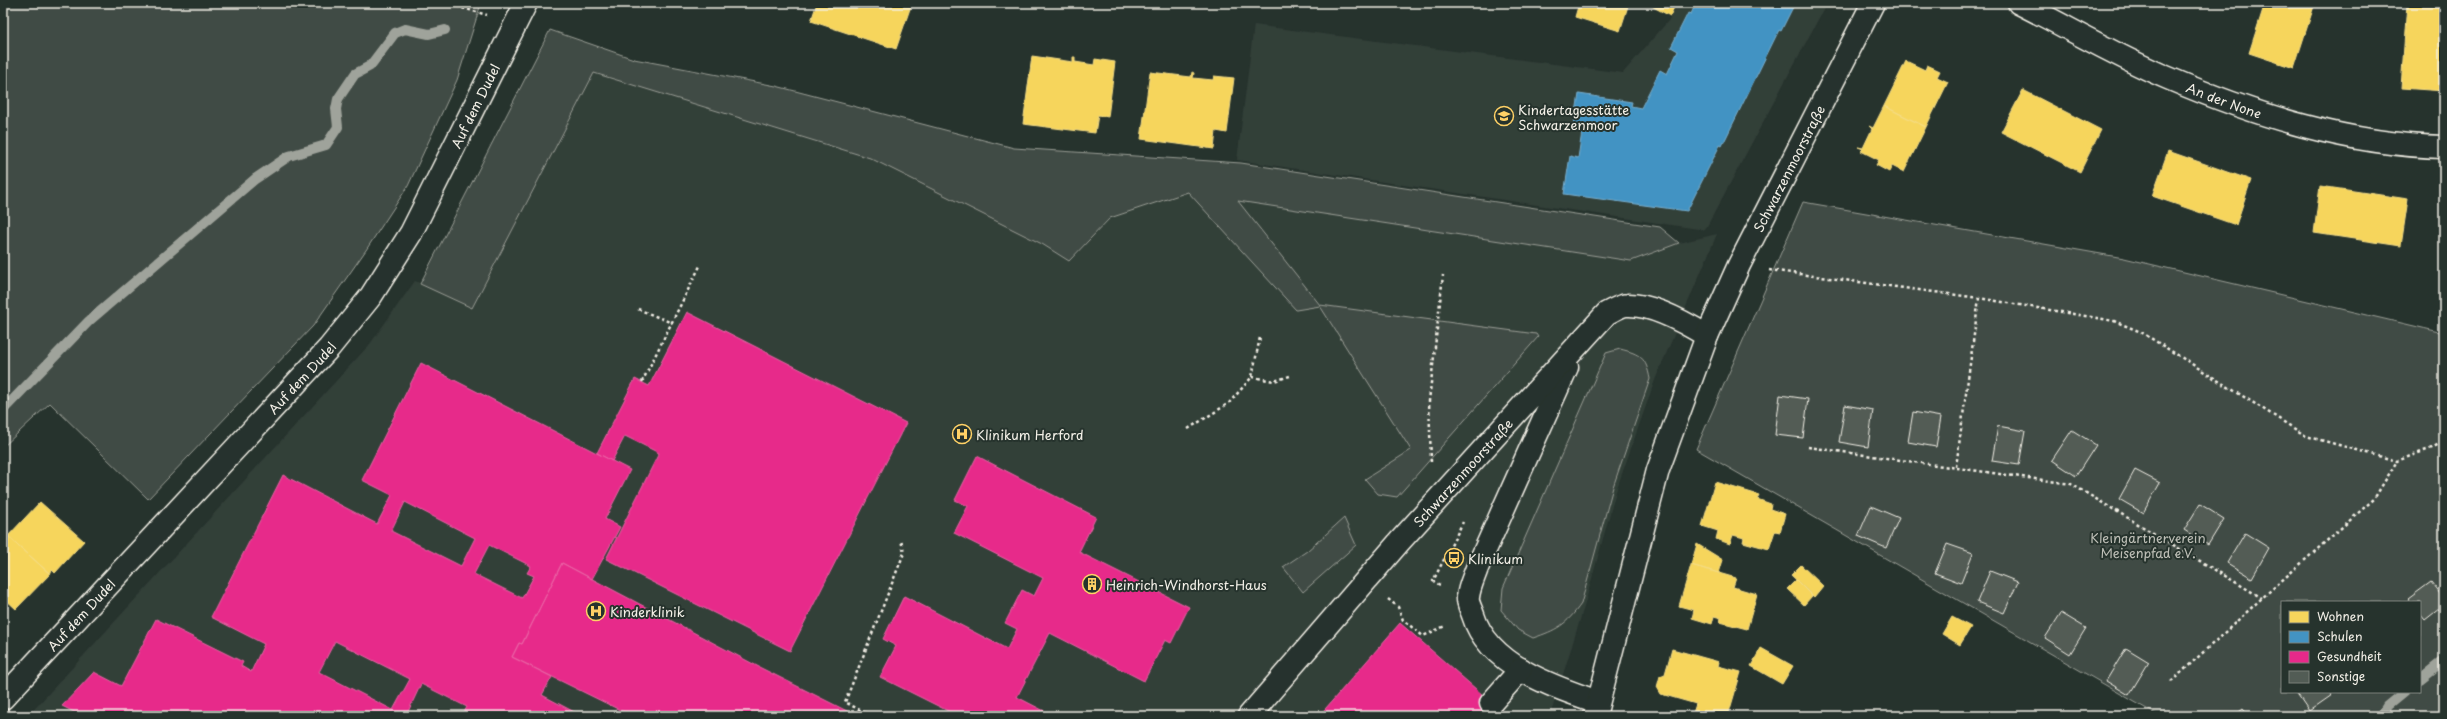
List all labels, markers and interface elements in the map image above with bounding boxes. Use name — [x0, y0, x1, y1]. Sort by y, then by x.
street label: Auf dem Dudel — [446, 60, 504, 151]
street label: An der None — [2184, 77, 2264, 122]
place label: Kindertagesstätte Schwarzenmoor — [1518, 100, 1629, 134]
street label: Schwarzenmoorstraße — [1748, 102, 1829, 235]
school or university icon: Kindertagesstätte Schwarzenmoor — [1493, 105, 1515, 127]
street label: Auf dem Dudel — [263, 338, 340, 418]
street label: Schwarzenmoorstraße — [1408, 414, 1517, 531]
hospital icon: Klinikum Herford — [951, 423, 973, 445]
place label: Klinikum Herford — [976, 425, 1084, 444]
park label: Kleingärtnerverein Meisenpfad e.V. — [2090, 528, 2206, 562]
bus stop icon: Klinikum — [1443, 547, 1465, 569]
place label: Klinikum — [1468, 549, 1523, 568]
building icon: Heinrich-Windhorst-Haus — [1081, 573, 1103, 595]
street label: Auf dem Dudel — [42, 574, 119, 655]
place label: Heinrich-Windhorst-Haus — [1106, 575, 1267, 594]
hospital icon: Kinderklinik — [585, 600, 607, 622]
legend — [2281, 601, 2421, 693]
place label: Kinderklinik — [610, 602, 685, 621]
text: Wohnen — [2317, 607, 2364, 625]
text: Schulen — [2317, 627, 2362, 645]
text: Gesundheit — [2317, 647, 2382, 665]
text: Sonstige — [2317, 667, 2365, 685]

